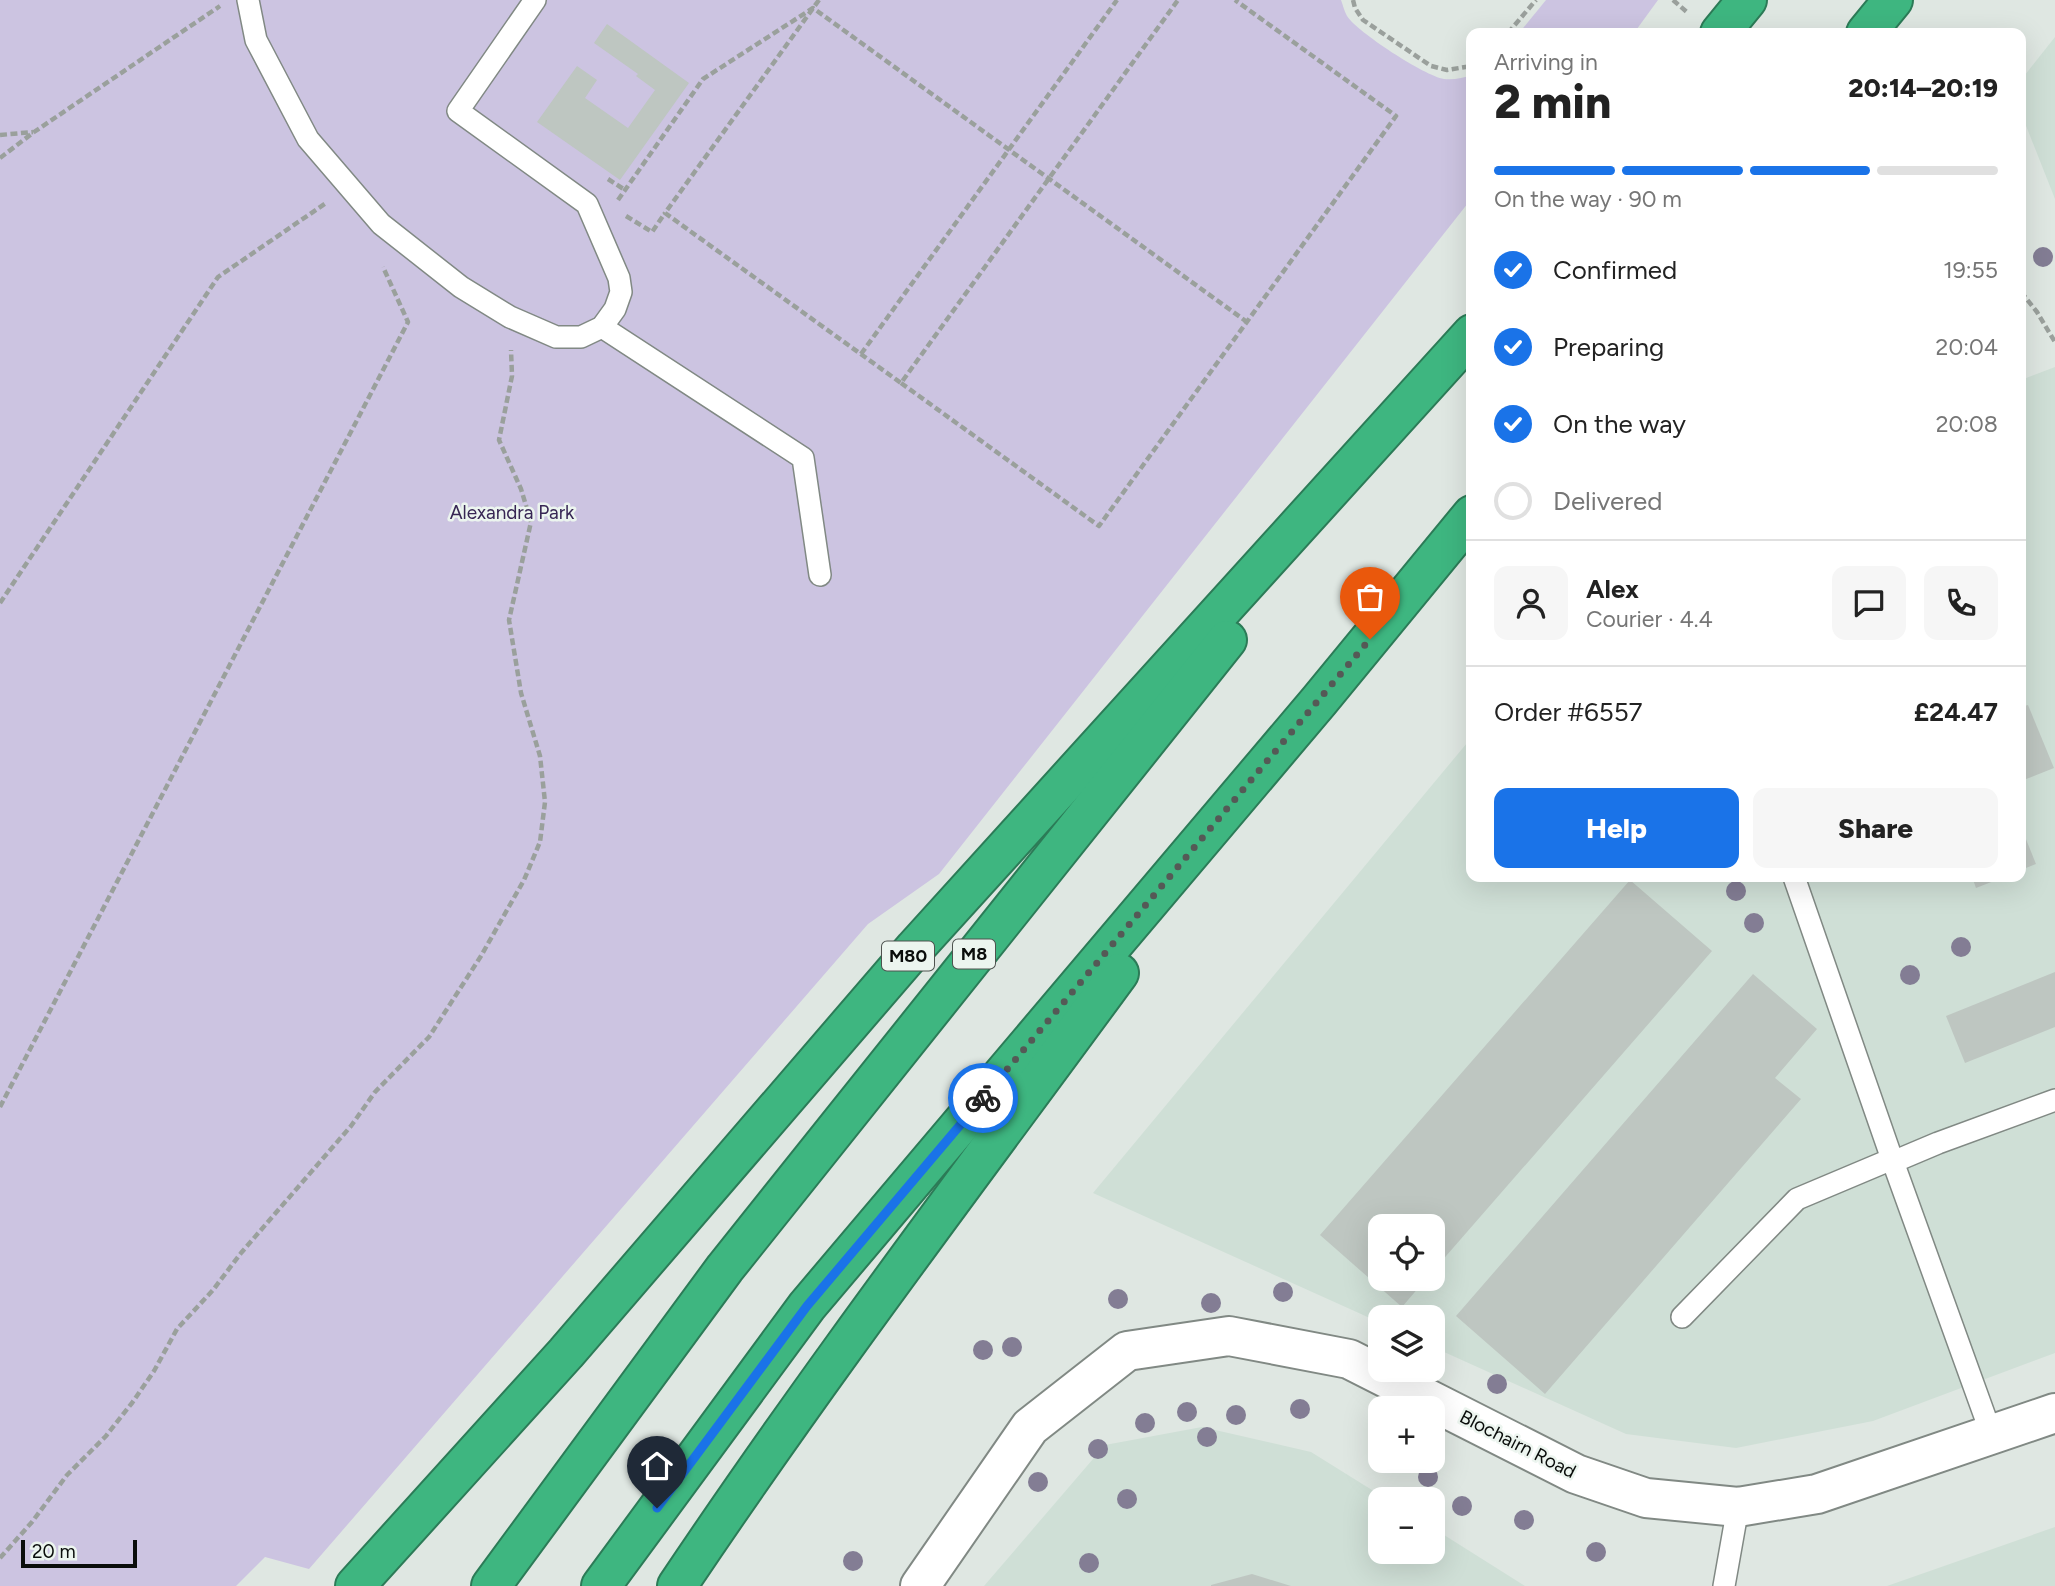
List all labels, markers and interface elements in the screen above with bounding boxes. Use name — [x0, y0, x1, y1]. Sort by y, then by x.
text: Arriving in — [1494, 48, 1598, 76]
text: 20:14–20:19 — [1848, 72, 1998, 104]
text: 2 min — [1494, 74, 1611, 130]
text: On the way · 90 m — [1494, 185, 1682, 213]
icon: check — [1494, 251, 1532, 289]
text: Confirmed — [1553, 254, 1677, 286]
text: 19:55 — [1943, 256, 1998, 284]
icon: check — [1494, 328, 1532, 366]
text: Preparing — [1553, 331, 1664, 363]
text: 20:04 — [1936, 333, 1998, 361]
icon: check — [1494, 405, 1532, 443]
text: On the way — [1553, 408, 1686, 440]
text: 20:08 — [1936, 410, 1998, 438]
text: Delivered — [1553, 485, 1662, 517]
park label: Alexandra Park — [450, 501, 575, 524]
button: person — [1494, 566, 1568, 640]
button: chat — [1832, 566, 1906, 640]
button: phone — [1924, 566, 1998, 640]
pin — [1340, 567, 1400, 639]
text: Alex — [1586, 573, 1639, 605]
icon: bag — [1351, 578, 1389, 616]
text: Courier · 4.4 — [1586, 605, 1713, 633]
text: Order #6557 — [1494, 696, 1643, 728]
text: £24.47 — [1914, 696, 1998, 728]
button: Help — [1494, 788, 1739, 868]
button: Share — [1753, 788, 1998, 868]
road number: M8 — [953, 939, 995, 968]
road number: M80 — [882, 942, 934, 971]
courier — [948, 1063, 1018, 1133]
icon: bike — [964, 1079, 1002, 1117]
map controls — [1368, 1214, 1445, 1564]
button: locate — [1368, 1214, 1445, 1291]
button: layers — [1368, 1305, 1445, 1382]
button: + — [1368, 1396, 1445, 1473]
street label: Blochairn Road — [1456, 1405, 1580, 1483]
pin — [627, 1436, 687, 1508]
icon: home — [638, 1447, 676, 1485]
button: − — [1368, 1487, 1445, 1564]
scale bar — [21, 1537, 136, 1569]
text: 20 m — [32, 1540, 76, 1563]

